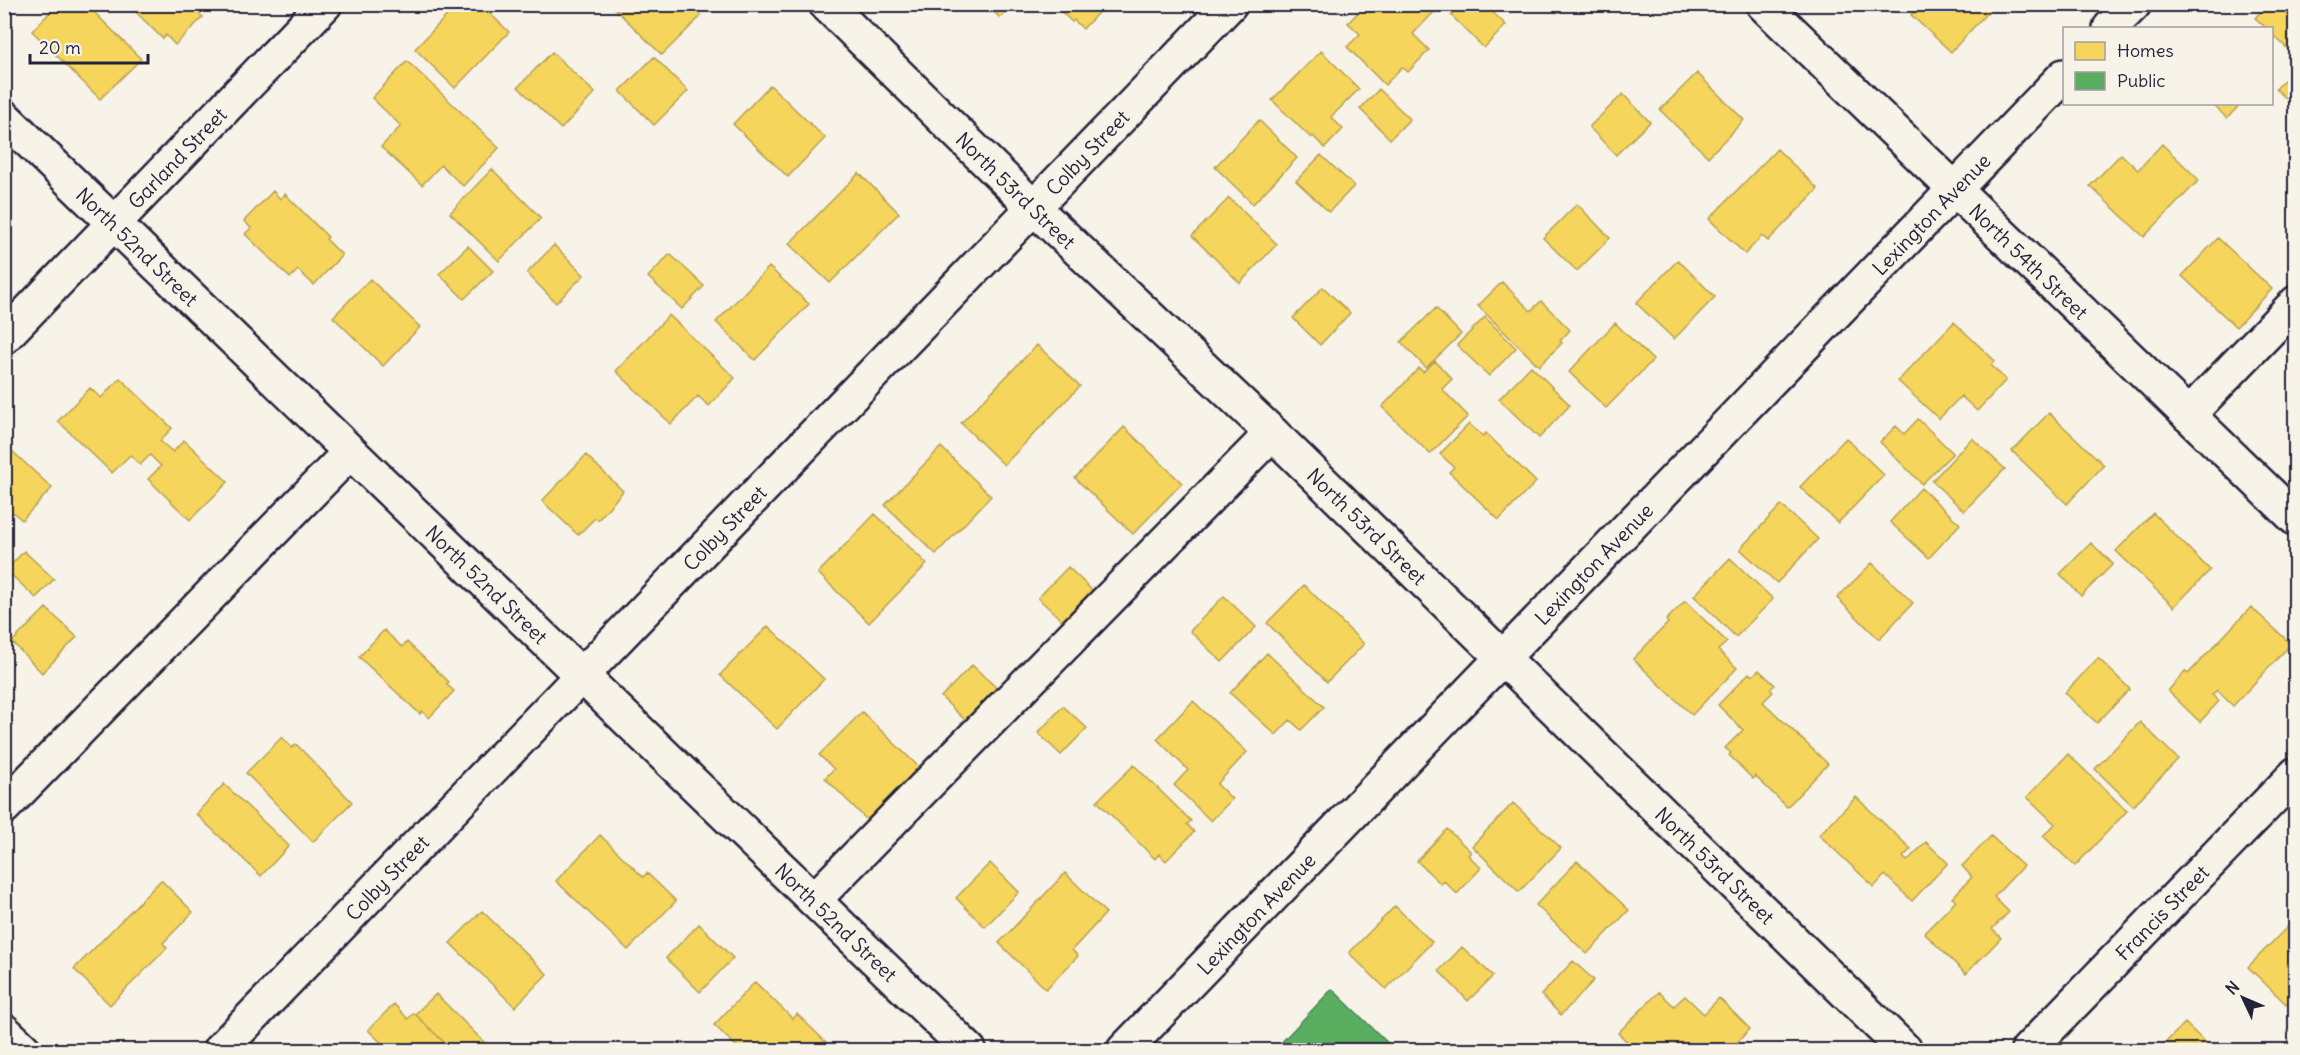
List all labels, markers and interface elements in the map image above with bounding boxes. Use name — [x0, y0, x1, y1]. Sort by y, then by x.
scale bar — [30, 27, 148, 65]
legend — [2063, 27, 2273, 105]
text: 20 m — [39, 36, 81, 59]
text: Homes — [2117, 39, 2174, 62]
text: Public — [2117, 69, 2166, 92]
street label: Garland Street — [122, 102, 232, 214]
street label: Colby Street — [1040, 104, 1134, 200]
street label: North 53rd Street — [951, 126, 1081, 254]
street label: Lexington Avenue — [1867, 148, 1995, 280]
street label: North 52nd Street — [71, 182, 204, 311]
street label: North 54th Street — [1964, 198, 2094, 324]
street label: North 53rd Street — [1302, 462, 1432, 590]
street label: Colby Street — [677, 480, 771, 576]
street label: Lexington Avenue — [1529, 497, 1658, 630]
street label: North 52nd Street — [421, 519, 554, 649]
street label: North 53rd Street — [1650, 801, 1780, 929]
street label: Colby Street — [340, 829, 434, 925]
street label: Lexington Avenue — [1192, 847, 1320, 979]
street label: North 52nd Street — [770, 857, 903, 987]
street label: Francis Street — [2110, 859, 2214, 965]
north arrow — [2213, 968, 2273, 1028]
text: N — [2221, 977, 2243, 999]

